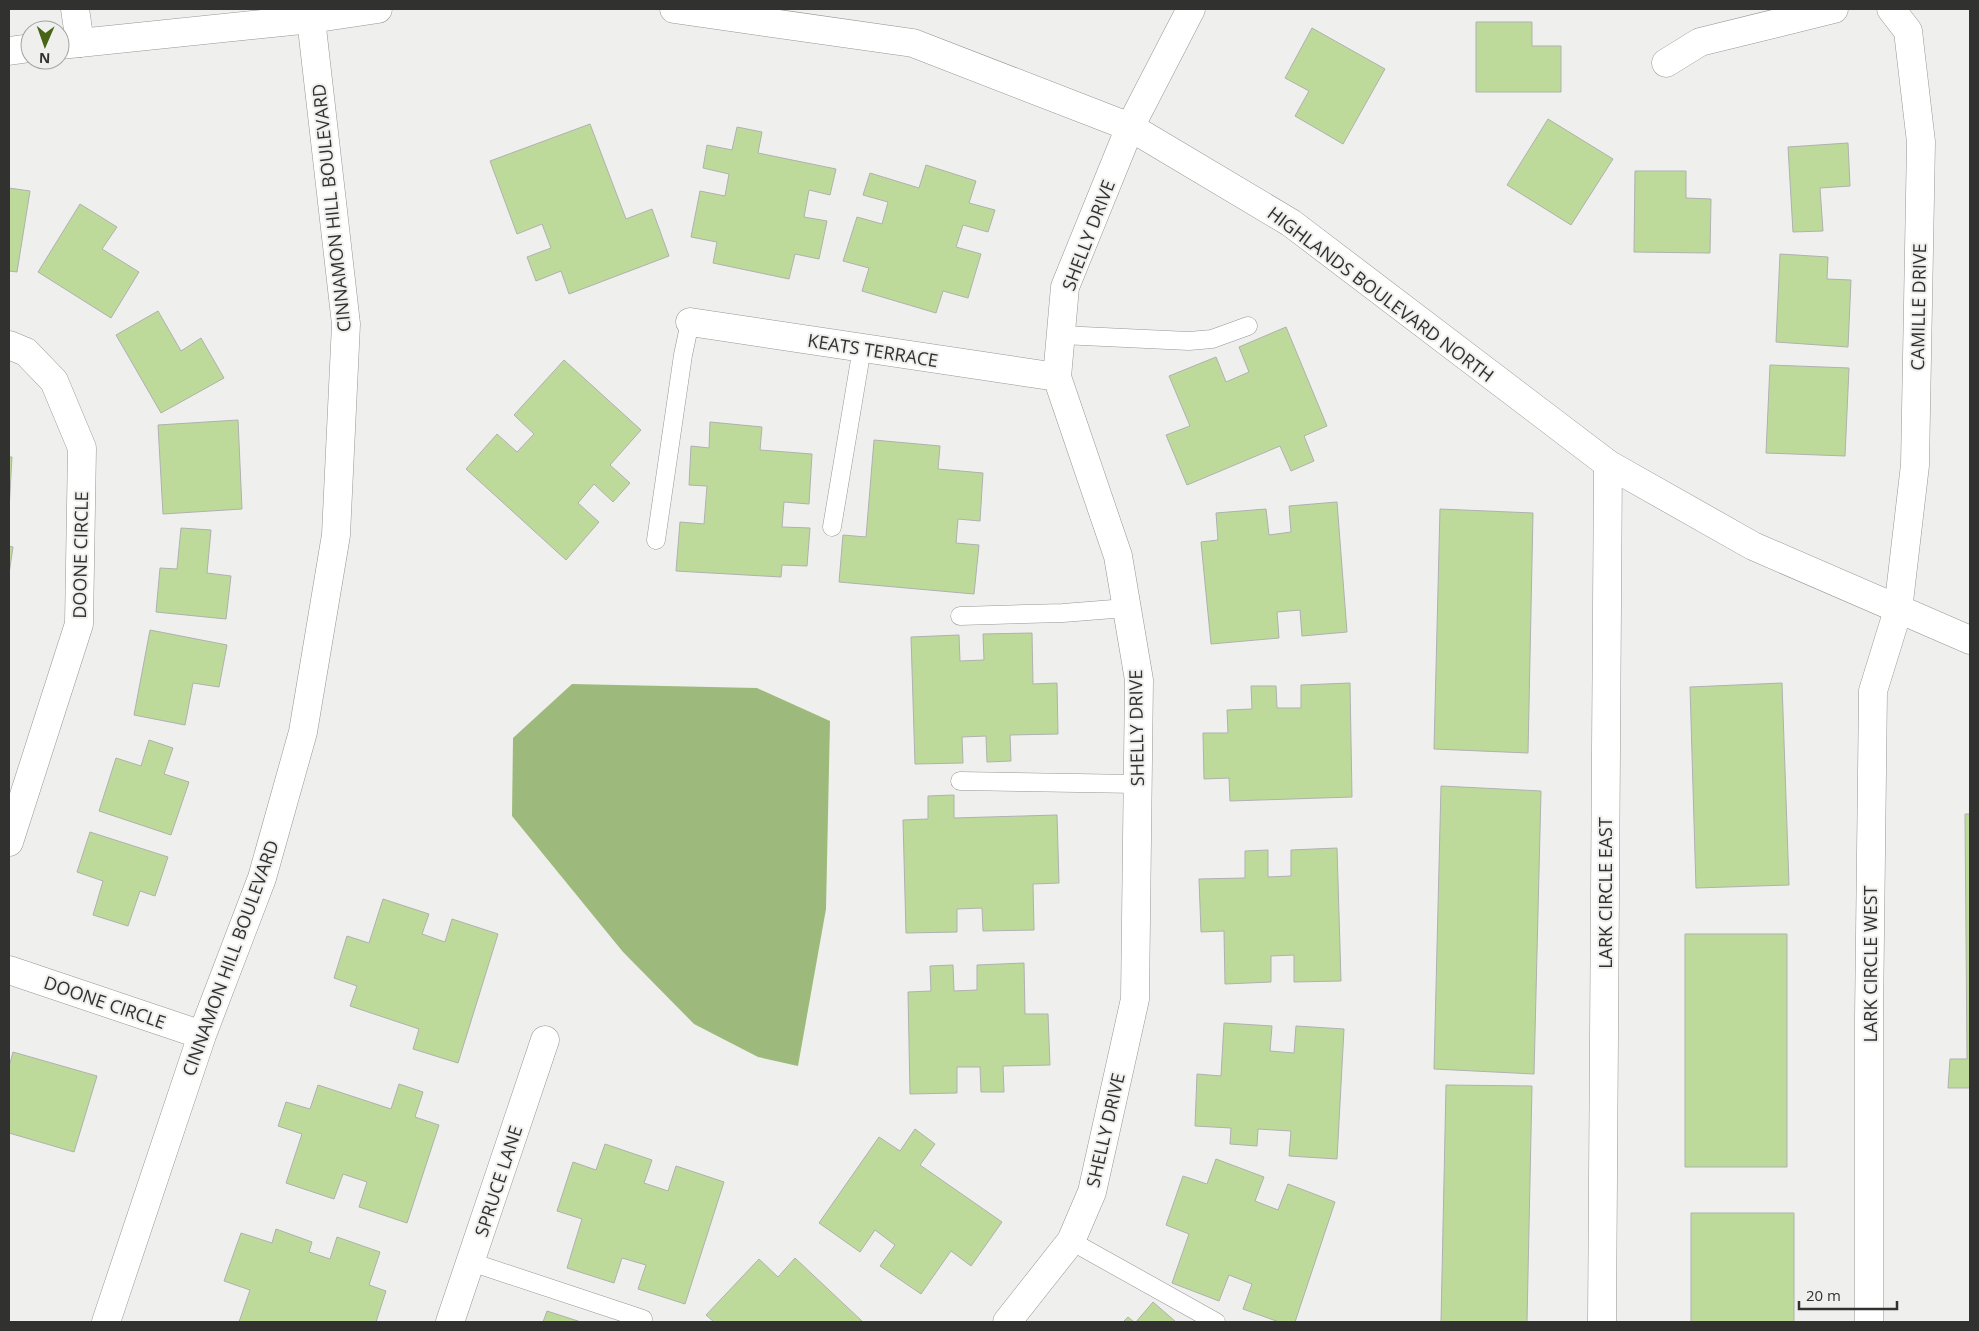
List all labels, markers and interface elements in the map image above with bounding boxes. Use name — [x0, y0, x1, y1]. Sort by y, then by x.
north arrow — [20, 20, 70, 70]
text: N — [39, 49, 51, 68]
street label: CINNAMON HILL BOULEVARD — [306, 83, 356, 333]
street label: SHELLY DRIVE — [1056, 176, 1120, 294]
street label: HIGHLANDS BOULEVARD NORTH — [1263, 201, 1499, 387]
street label: CAMILLE DRIVE — [1905, 243, 1931, 371]
street label: KEATS TERRACE — [806, 328, 940, 372]
street label: DOONE CIRCLE — [67, 491, 93, 619]
street label: SHELLY DRIVE — [1123, 669, 1149, 787]
street label: LARK CIRCLE EAST — [1593, 817, 1617, 969]
street label: CINNAMON HILL BOULEVARD — [176, 837, 284, 1079]
street label: LARK CIRCLE WEST — [1858, 885, 1882, 1042]
street label: DOONE CIRCLE — [41, 970, 169, 1034]
street label: SHELLY DRIVE — [1080, 1070, 1130, 1190]
street label: SPRUCE LANE — [469, 1122, 527, 1240]
scale bar — [1799, 1278, 1896, 1310]
text: 20 m — [1806, 1285, 1841, 1305]

